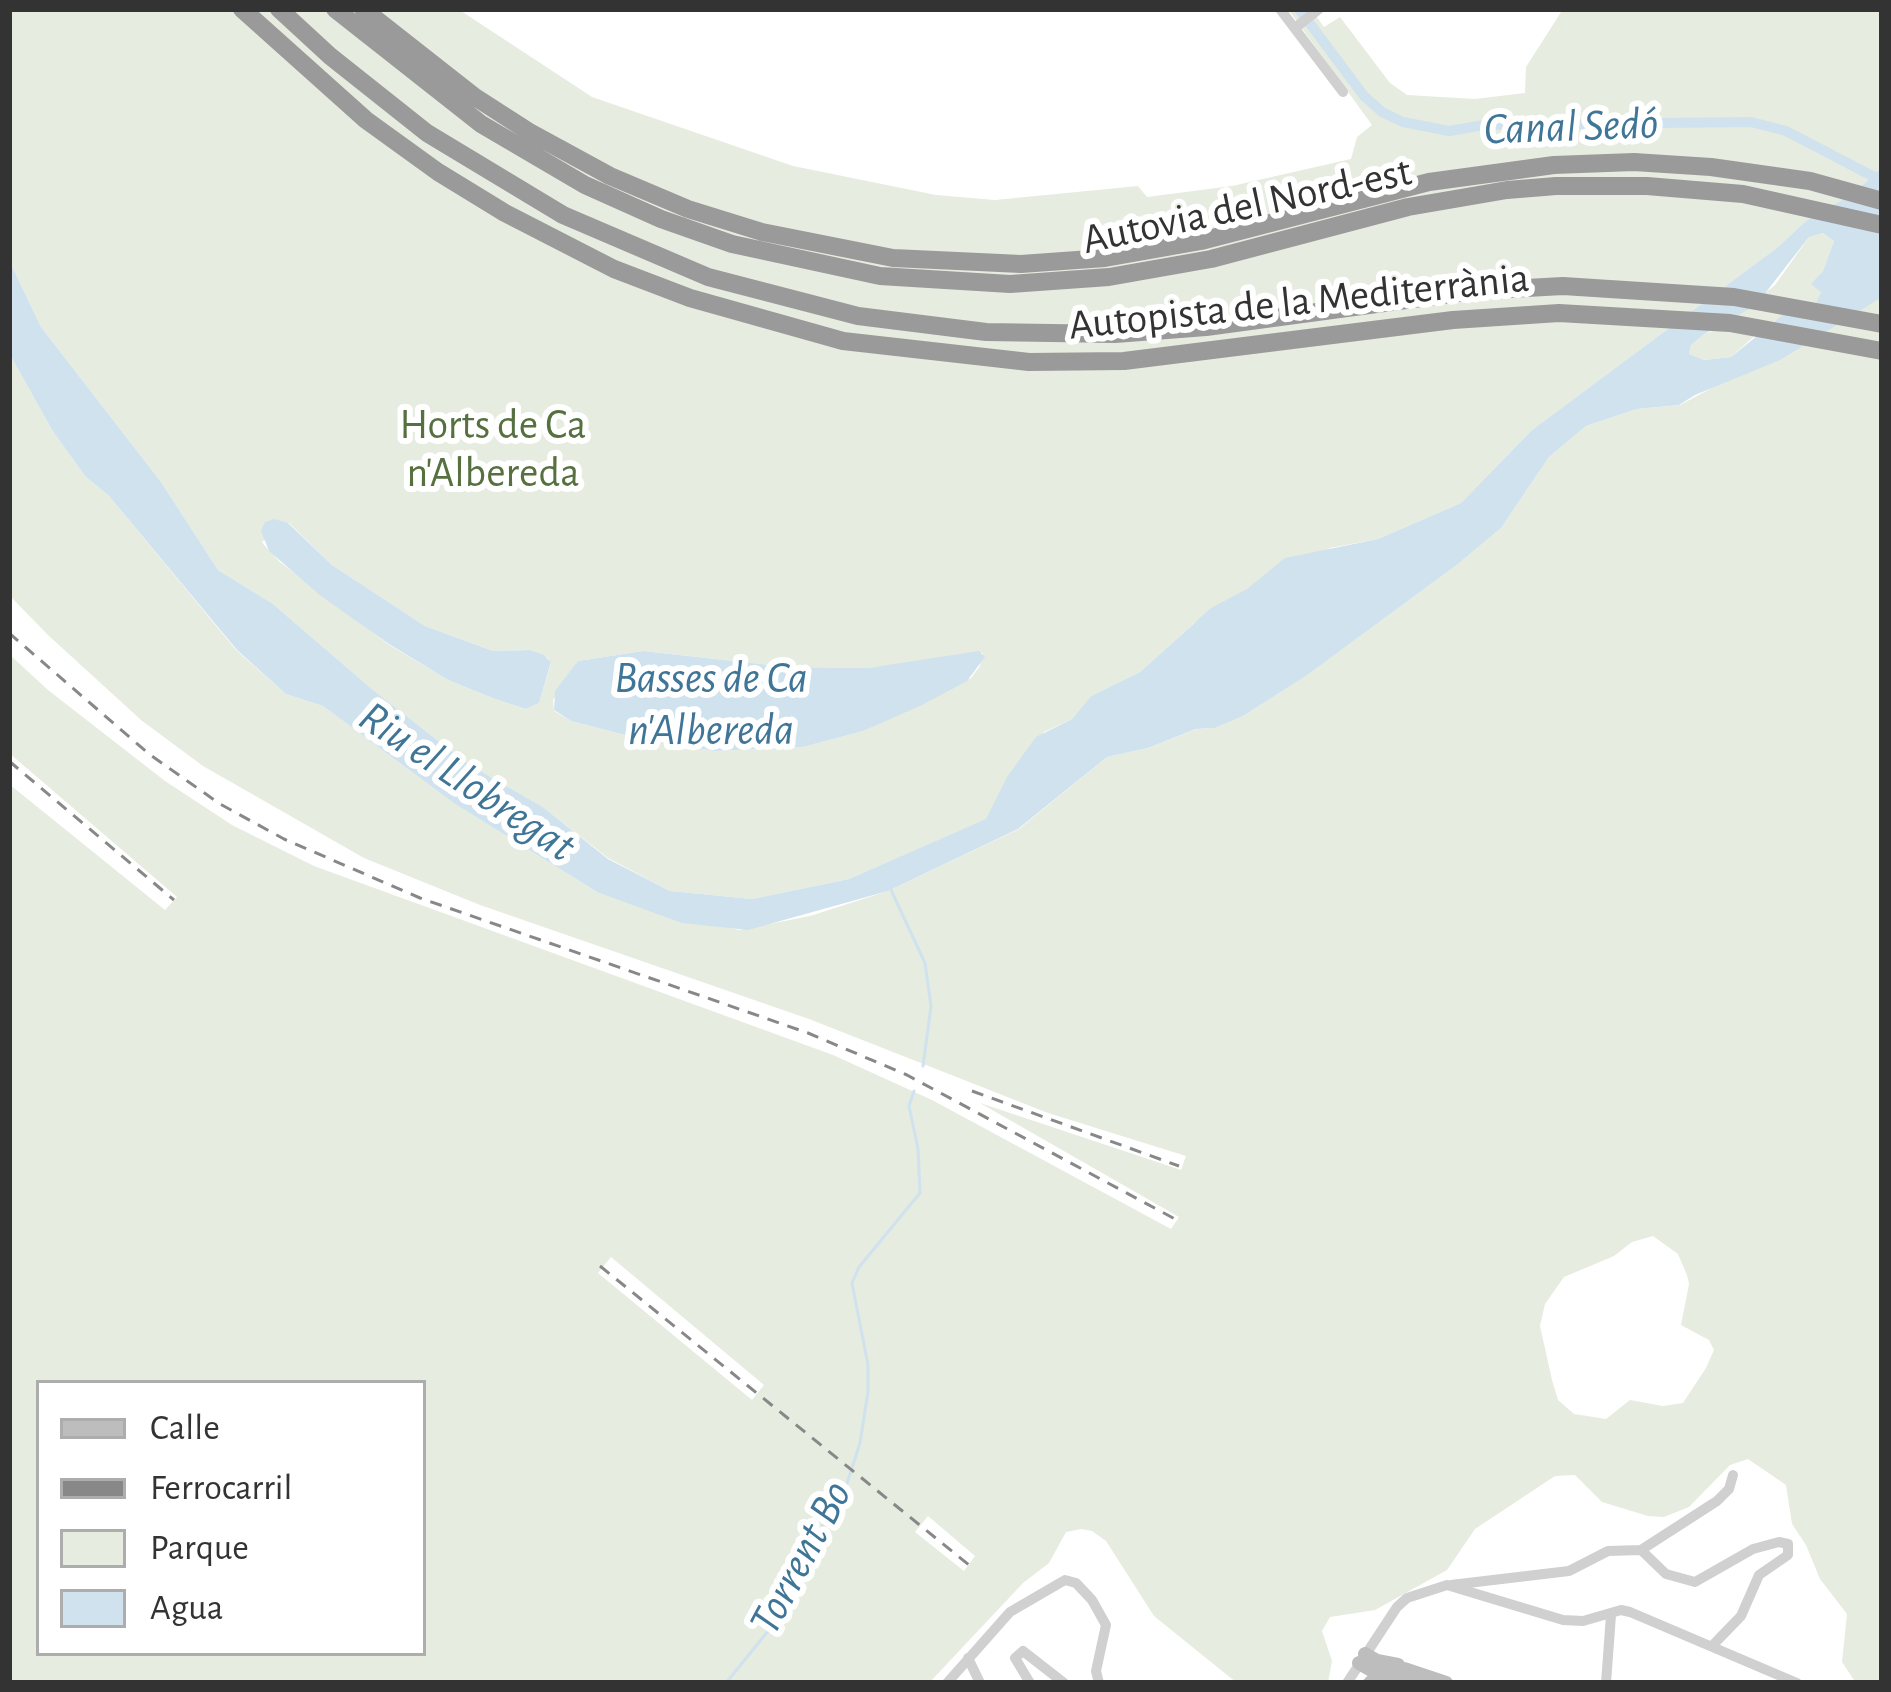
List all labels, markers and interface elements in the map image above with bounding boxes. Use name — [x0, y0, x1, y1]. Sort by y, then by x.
water label: Canal Sedó — [1483, 97, 1659, 157]
street label: Autovia del Nord-est — [1078, 147, 1416, 265]
street label: Autopista de la Mediterrània — [1066, 253, 1532, 351]
park label: Horts de Ca n'Albereda — [400, 400, 586, 498]
water label: Basses de Ca n'Albereda — [614, 651, 808, 757]
water label: Riu el Llobregat — [348, 690, 586, 874]
legend — [36, 1380, 426, 1656]
text: Calle — [150, 1410, 220, 1446]
text: Ferrocarril — [150, 1470, 292, 1506]
water label: Torrent Bo — [738, 1472, 864, 1644]
text: Parque — [150, 1530, 249, 1566]
text: Agua — [150, 1590, 223, 1626]

